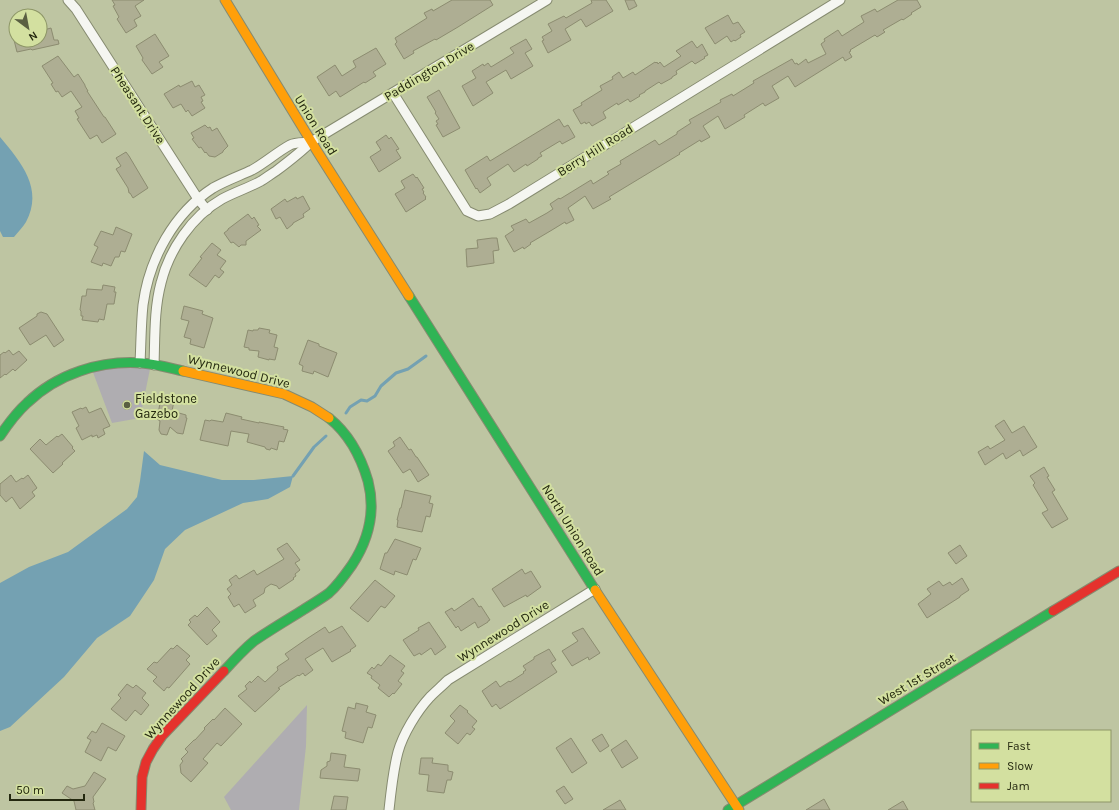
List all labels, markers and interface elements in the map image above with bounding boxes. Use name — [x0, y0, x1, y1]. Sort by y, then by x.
north arrow — [8, 8, 48, 48]
text: N — [26, 28, 40, 44]
street label: Paddington Drive — [381, 38, 477, 104]
street label: Pheasant Drive — [107, 64, 169, 147]
street label: Union Road — [292, 92, 340, 158]
street label: Berry Hill Road — [554, 121, 636, 179]
street label: Wynnewood Drive — [186, 351, 292, 391]
place label: Fieldstone Gazebo — [135, 391, 197, 421]
marker: Fieldstone Gazebo — [122, 400, 132, 410]
street label: North Union Road — [539, 482, 607, 578]
street label: Wynnewood Drive — [455, 597, 552, 665]
street label: West 1st Street — [876, 650, 958, 708]
street label: Wynnewood Drive — [141, 654, 223, 742]
legend — [971, 730, 1111, 802]
text: Fast — [1007, 739, 1031, 753]
text: Slow — [1007, 759, 1033, 773]
scale bar — [10, 776, 84, 802]
text: Jam — [1007, 779, 1030, 793]
text: 50 m — [16, 783, 44, 797]

